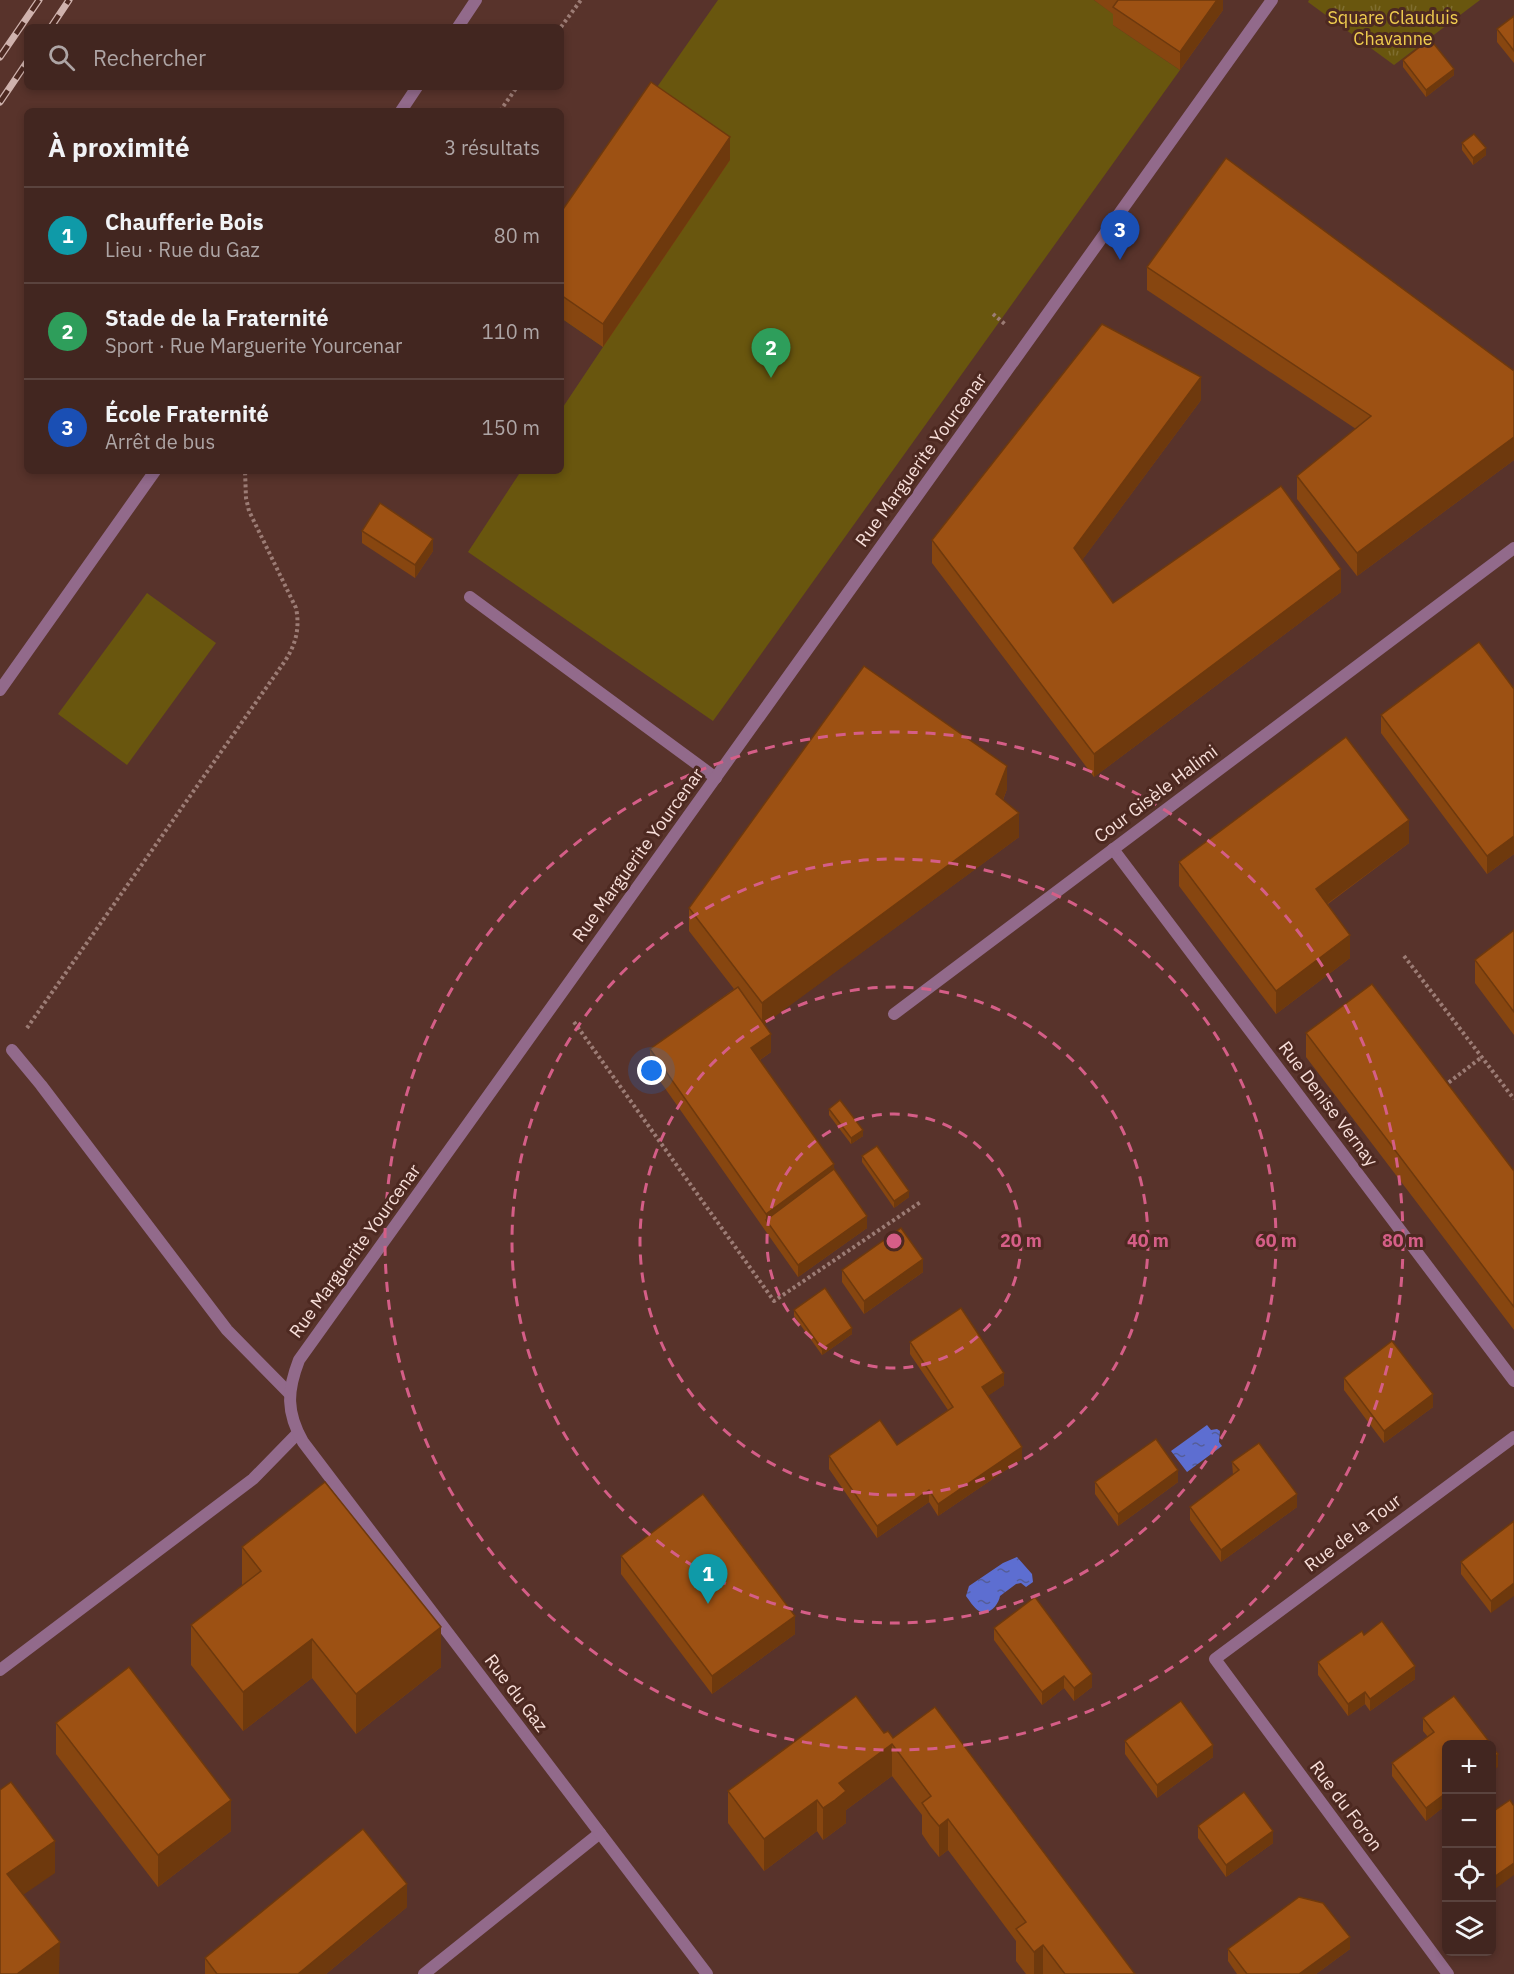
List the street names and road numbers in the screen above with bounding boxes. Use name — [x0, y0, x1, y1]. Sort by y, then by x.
street label: Rue Marguerite Yourcenar — [850, 368, 992, 551]
street label: Cour Gisèle Halimi — [1089, 740, 1222, 848]
street label: Rue Marguerite Yourcenar — [567, 763, 709, 946]
street label: Rue Denise Vernay — [1274, 1036, 1383, 1171]
street label: Rue Marguerite Yourcenar — [284, 1159, 426, 1342]
street label: Rue de la Tour — [1300, 1489, 1406, 1576]
street label: Rue du Gaz — [480, 1649, 553, 1736]
street label: Rue du Foron — [1305, 1756, 1388, 1855]

